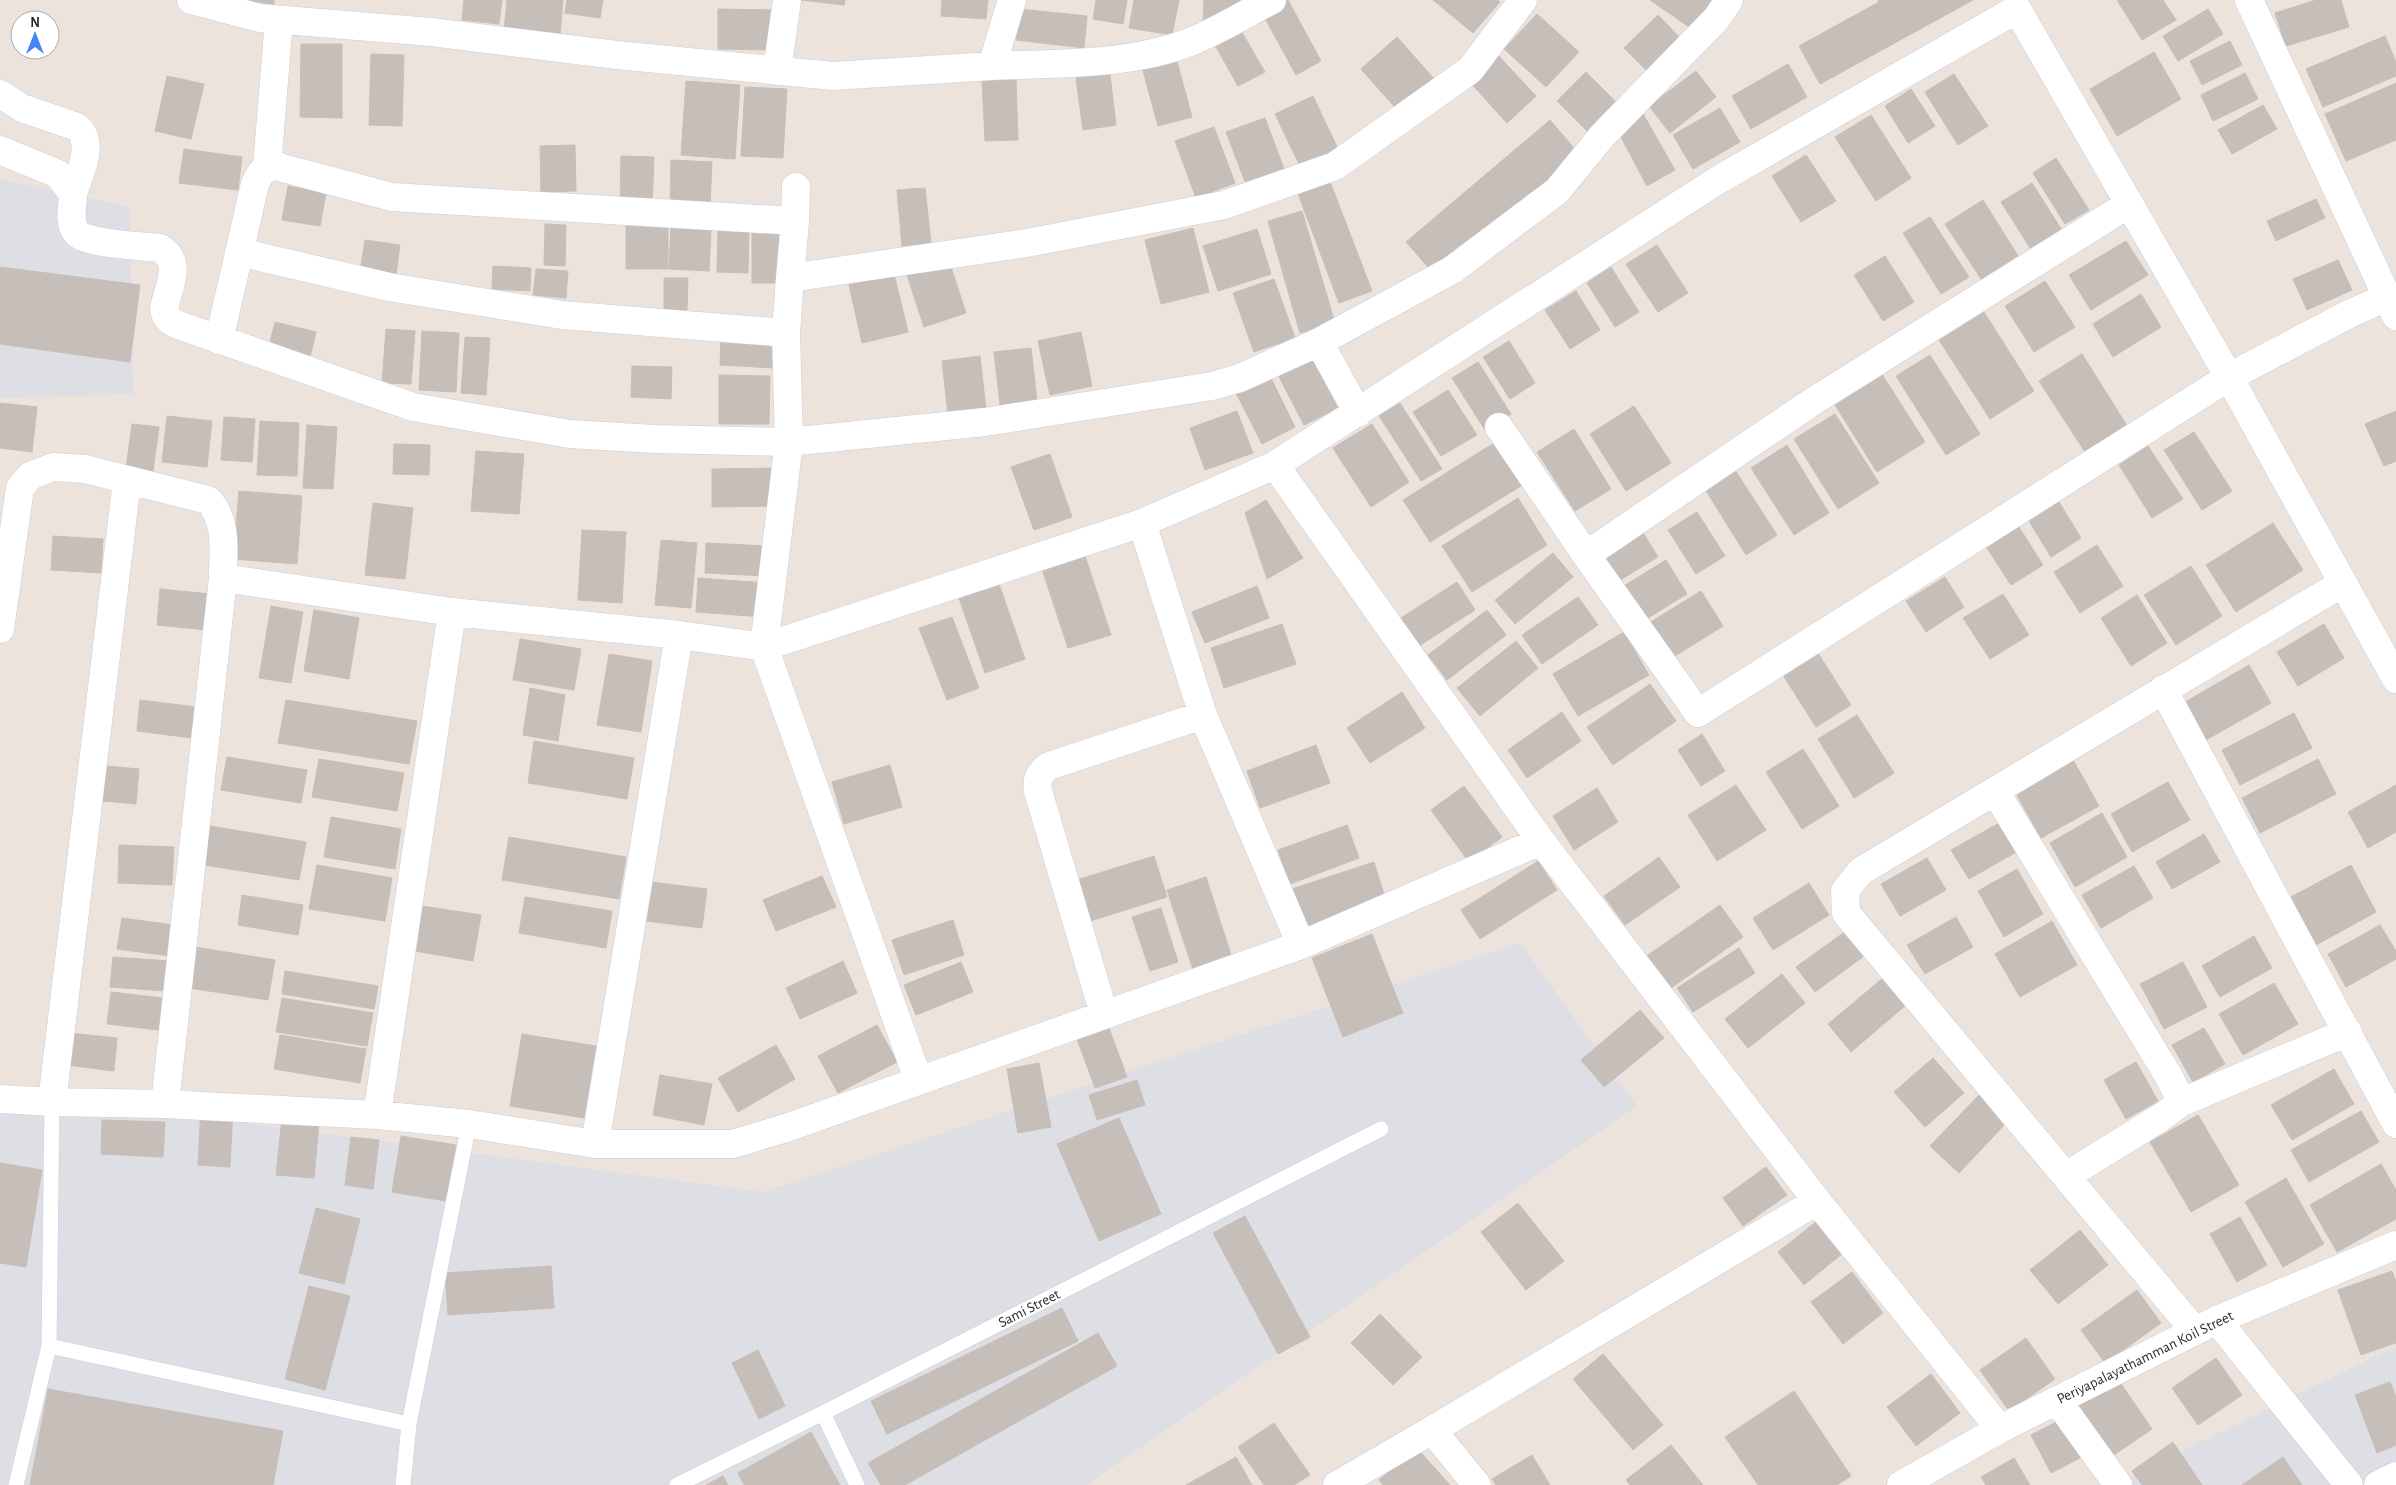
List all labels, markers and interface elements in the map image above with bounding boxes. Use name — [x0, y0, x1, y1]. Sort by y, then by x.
north arrow — [10, 10, 60, 60]
text: N — [30, 16, 40, 30]
street label: Sami Street — [996, 1286, 1063, 1330]
street label: Periyapalayathamman Koil Street — [2055, 1308, 2236, 1407]

